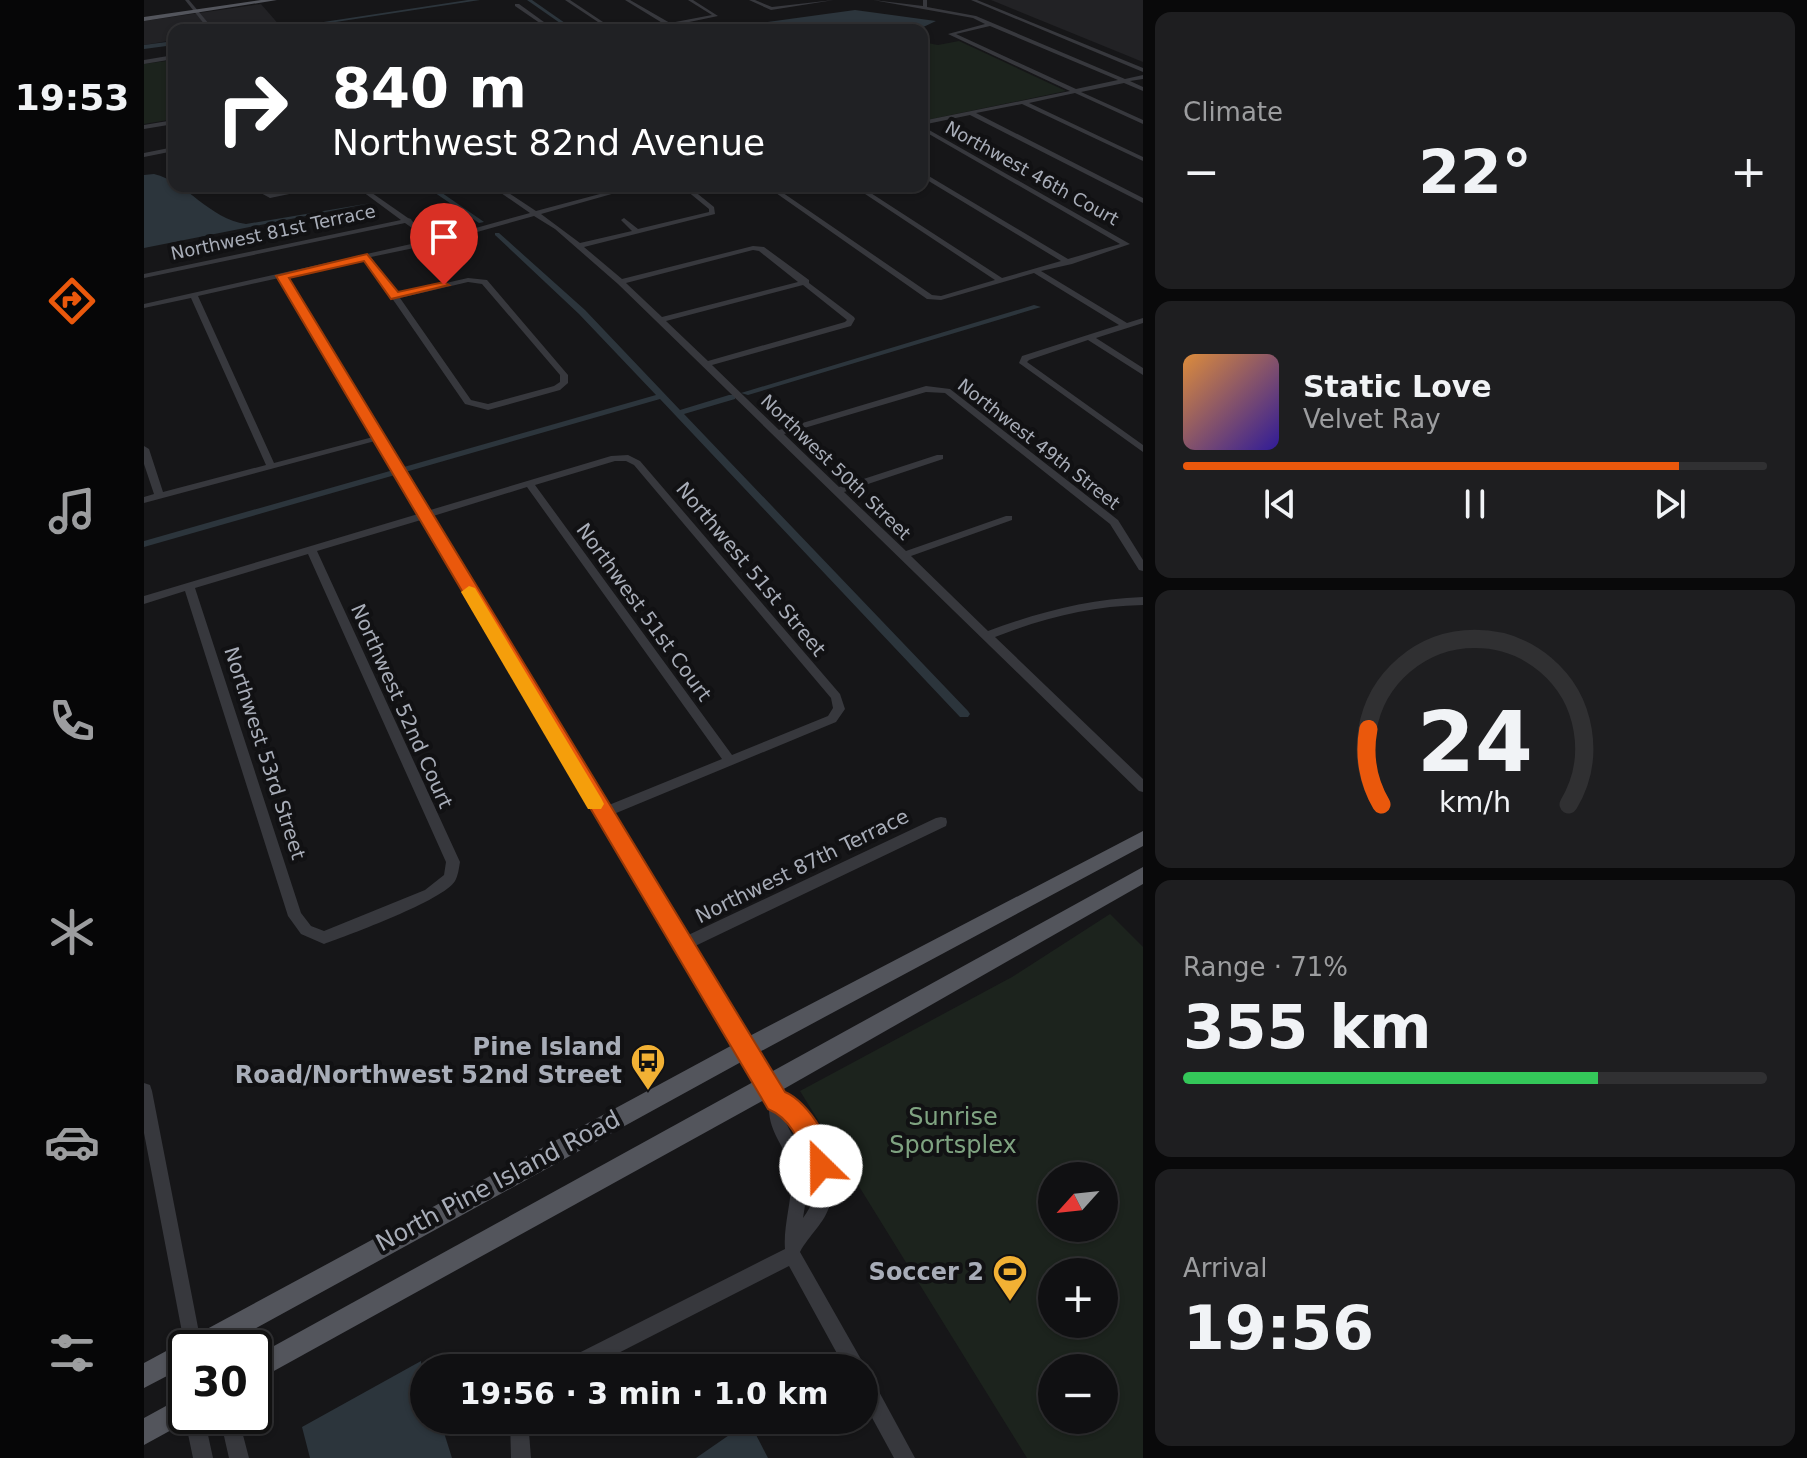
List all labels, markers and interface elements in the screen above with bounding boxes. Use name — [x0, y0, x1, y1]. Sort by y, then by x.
text: 840 m — [332, 55, 527, 120]
icon: right — [200, 56, 304, 160]
text: 19:53 — [15, 77, 129, 118]
text: Climate — [1183, 97, 1283, 127]
street label: Northwest 46th Court — [942, 117, 1122, 229]
text: Northwest 82nd Avenue — [332, 122, 765, 163]
text: 22° — [1418, 137, 1532, 207]
text: − — [1183, 146, 1220, 197]
text: + — [1730, 146, 1767, 197]
street label: Northwest 81st Terrace — [169, 200, 377, 264]
pin — [410, 203, 478, 285]
icon: arrive — [422, 215, 466, 259]
icon: directions — [44, 273, 100, 329]
text: Static Love — [1303, 369, 1492, 404]
street label: Northwest 49th Street — [954, 374, 1124, 514]
street label: Northwest 50th Street — [757, 390, 915, 544]
text: Velvet Ray — [1303, 404, 1441, 434]
street label: Northwest 51st Street — [671, 477, 831, 661]
icon: previous — [1258, 482, 1302, 526]
icon: pause — [1453, 482, 1497, 526]
icon: next — [1648, 482, 1692, 526]
icon: music — [44, 483, 100, 539]
street label: Northwest 51st Court — [571, 518, 717, 706]
street label: Northwest 52nd Court — [346, 600, 458, 812]
street label: Northwest 53rd Street — [219, 644, 311, 863]
icon: phone — [44, 693, 100, 749]
text: 24 — [1417, 694, 1533, 791]
text: km/h — [1439, 785, 1511, 819]
street label: Northwest 87th Terrace — [691, 804, 913, 928]
icon: climate — [44, 904, 100, 960]
text: Range · 71% — [1183, 952, 1348, 982]
text: 355 km — [1183, 992, 1432, 1062]
place label: Pine Island Road/Northwest 52nd Street — [235, 1033, 622, 1089]
bus stop icon: Pine Island Road/Northwest 52nd Street — [629, 1042, 667, 1092]
park label: Sunrise Sportsplex — [889, 1103, 1017, 1159]
street label: North Pine Island Road — [371, 1105, 625, 1257]
icon: car — [44, 1114, 100, 1170]
position arrow — [779, 1124, 863, 1208]
north arrow — [1038, 1162, 1118, 1242]
map controls — [1038, 1162, 1118, 1434]
sports icon: Soccer 2 — [991, 1253, 1029, 1303]
text: Arrival — [1183, 1253, 1267, 1283]
place label: Soccer 2 — [869, 1258, 984, 1286]
button: + — [1038, 1258, 1118, 1338]
text: 19:56 — [1183, 1293, 1374, 1363]
icon: filters — [44, 1325, 100, 1381]
speed limit sign: 30 — [168, 1330, 272, 1434]
button: − — [1038, 1354, 1118, 1434]
text: 19:56 · 3 min · 1.0 km — [459, 1376, 829, 1411]

